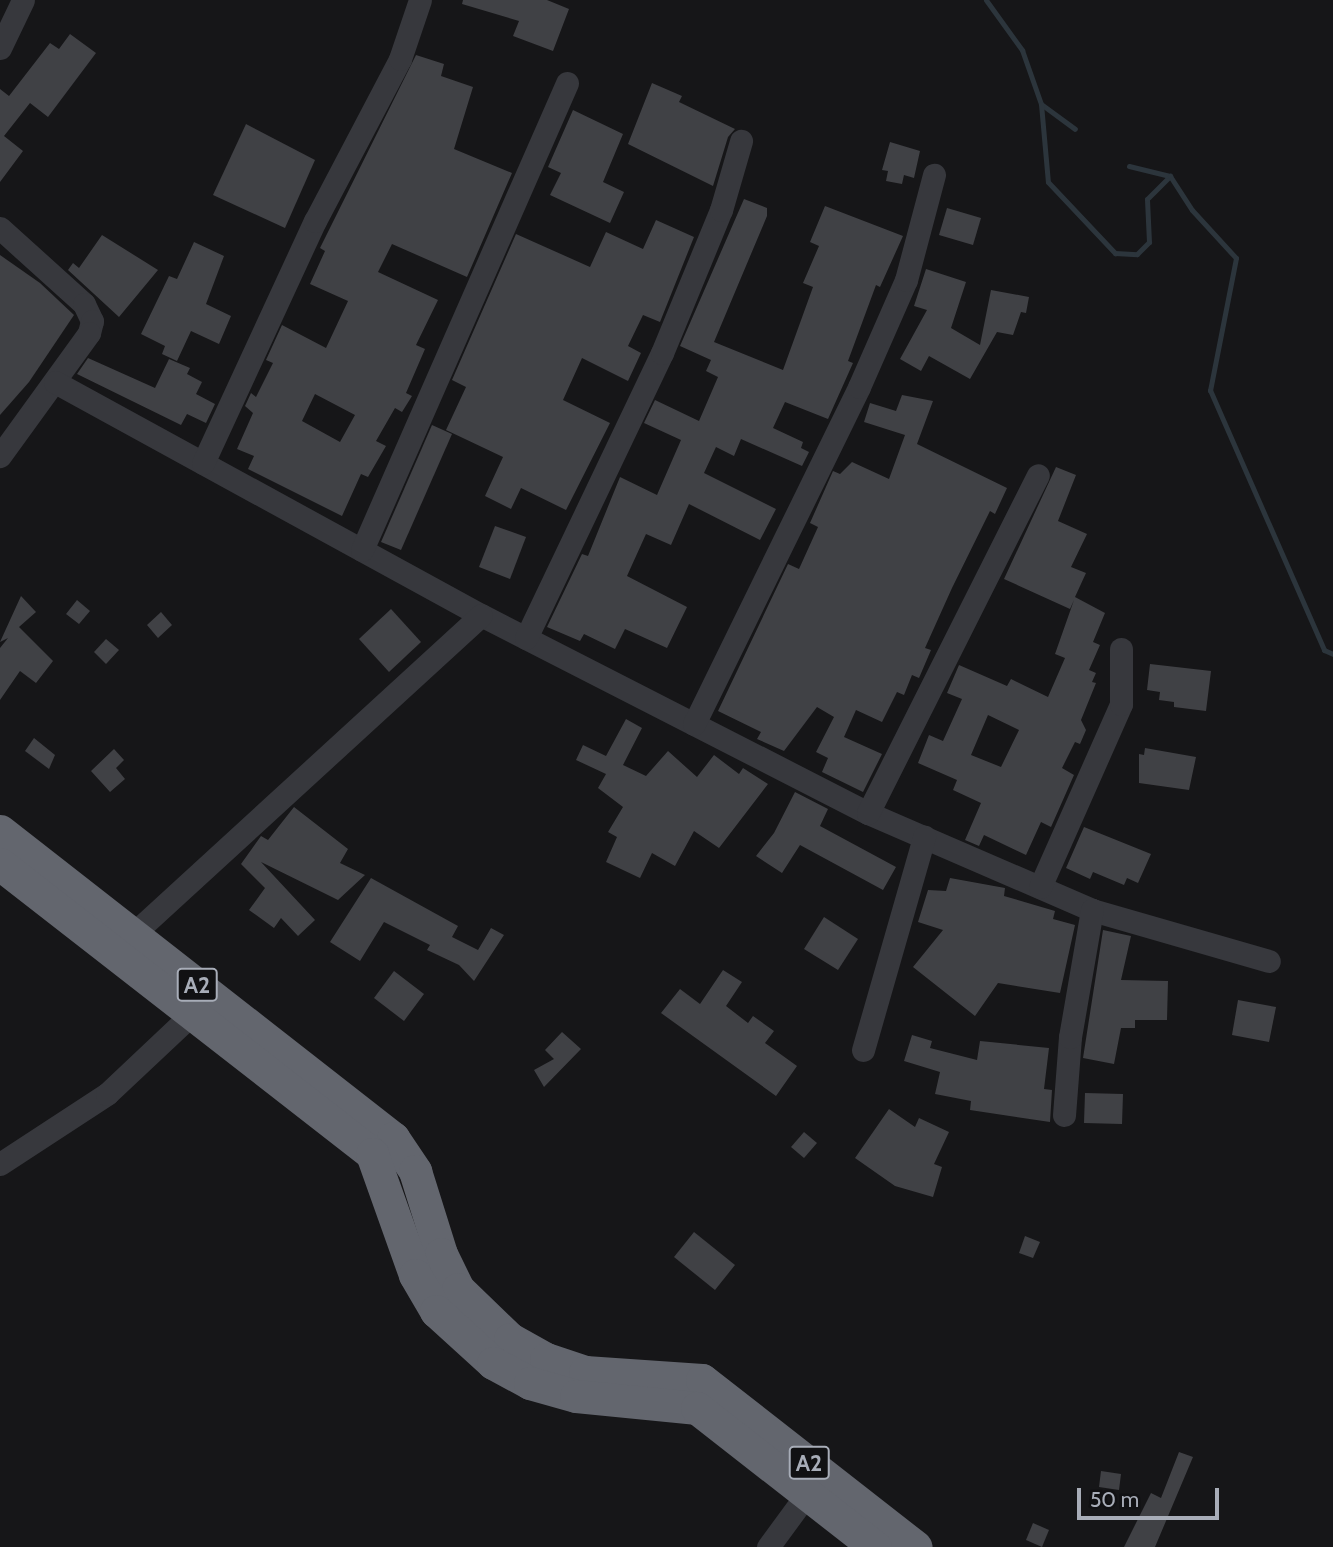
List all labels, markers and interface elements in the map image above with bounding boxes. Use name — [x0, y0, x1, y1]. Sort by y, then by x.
road number: A2 — [176, 966, 218, 1004]
road number: A2 — [788, 1444, 830, 1482]
scale bar — [1081, 1474, 1223, 1518]
text: 50 m — [1090, 1487, 1139, 1512]

